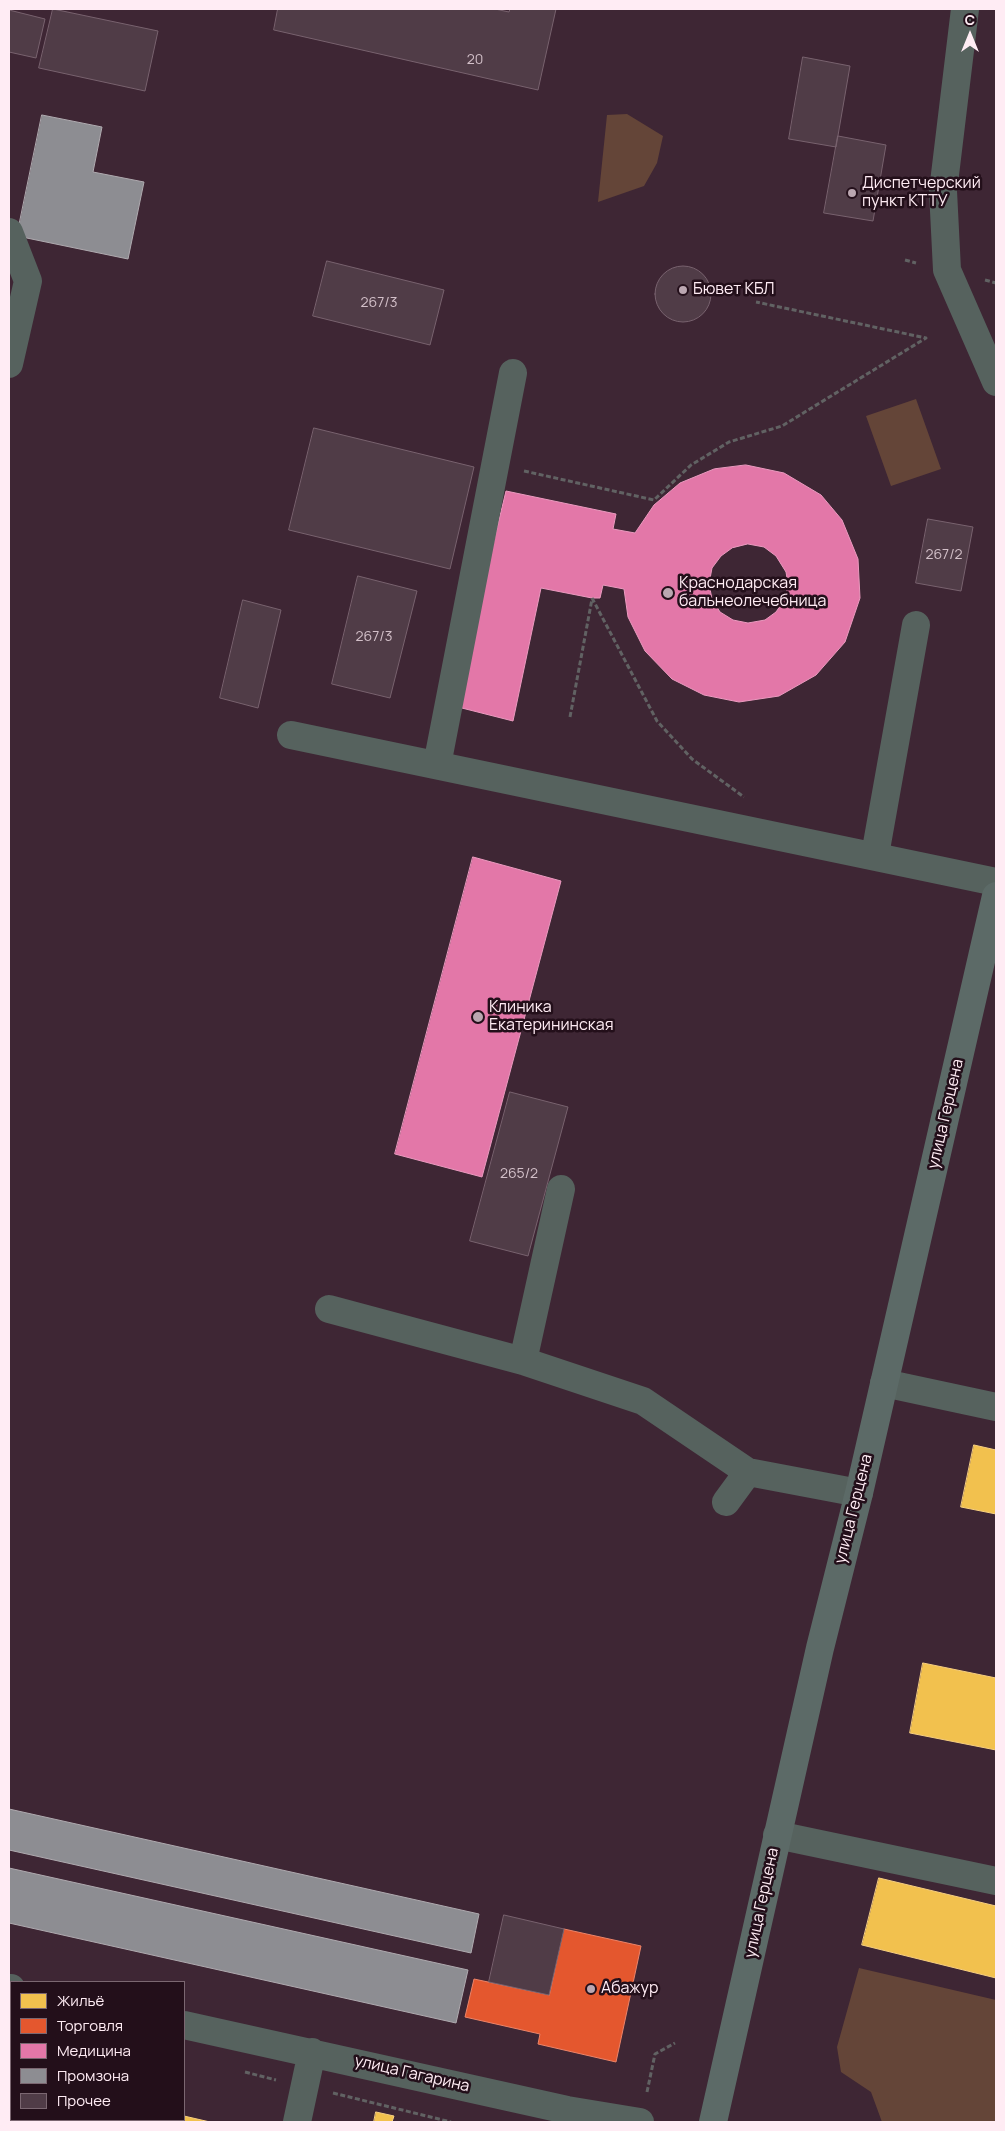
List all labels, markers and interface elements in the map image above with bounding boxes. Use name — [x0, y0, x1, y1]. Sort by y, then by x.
north arrow — [945, 10, 995, 60]
text: С — [965, 10, 975, 29]
house number: 20 — [467, 52, 483, 68]
place label: Диспетчерский пункт КТТУ — [862, 174, 981, 212]
marker: Диспетчерский пункт КТТУ — [846, 187, 858, 199]
place label: Бювет КБЛ — [693, 280, 774, 300]
marker: Бювет КБЛ — [677, 284, 689, 296]
house number: 267/3 — [361, 295, 397, 311]
house number: 267/2 — [925, 547, 963, 563]
place label: Краснодарская бальнеолечебница — [679, 574, 826, 612]
marker: Краснодарская бальнеолечебница — [661, 586, 675, 600]
house number: 267/3 — [356, 629, 392, 645]
place label: Клиника Екатерининская — [489, 998, 614, 1036]
marker: Клиника Екатерининская — [471, 1010, 485, 1024]
street label: улица Герцена — [924, 1057, 968, 1171]
house number: 265/2 — [500, 1166, 538, 1182]
street label: улица Герцена — [831, 1452, 877, 1566]
street label: улица Герцена — [741, 1846, 783, 1960]
place label: Абажур — [601, 1979, 658, 1999]
legend — [10, 1981, 185, 2121]
marker: Абажур — [585, 1983, 597, 1995]
text: Жильё — [57, 1990, 104, 2011]
text: Торговля — [57, 2015, 123, 2036]
text: Медицина — [57, 2040, 131, 2061]
street label: улица Гагарина — [353, 2051, 471, 2097]
text: Промзона — [57, 2065, 129, 2086]
text: Прочее — [57, 2090, 111, 2111]

